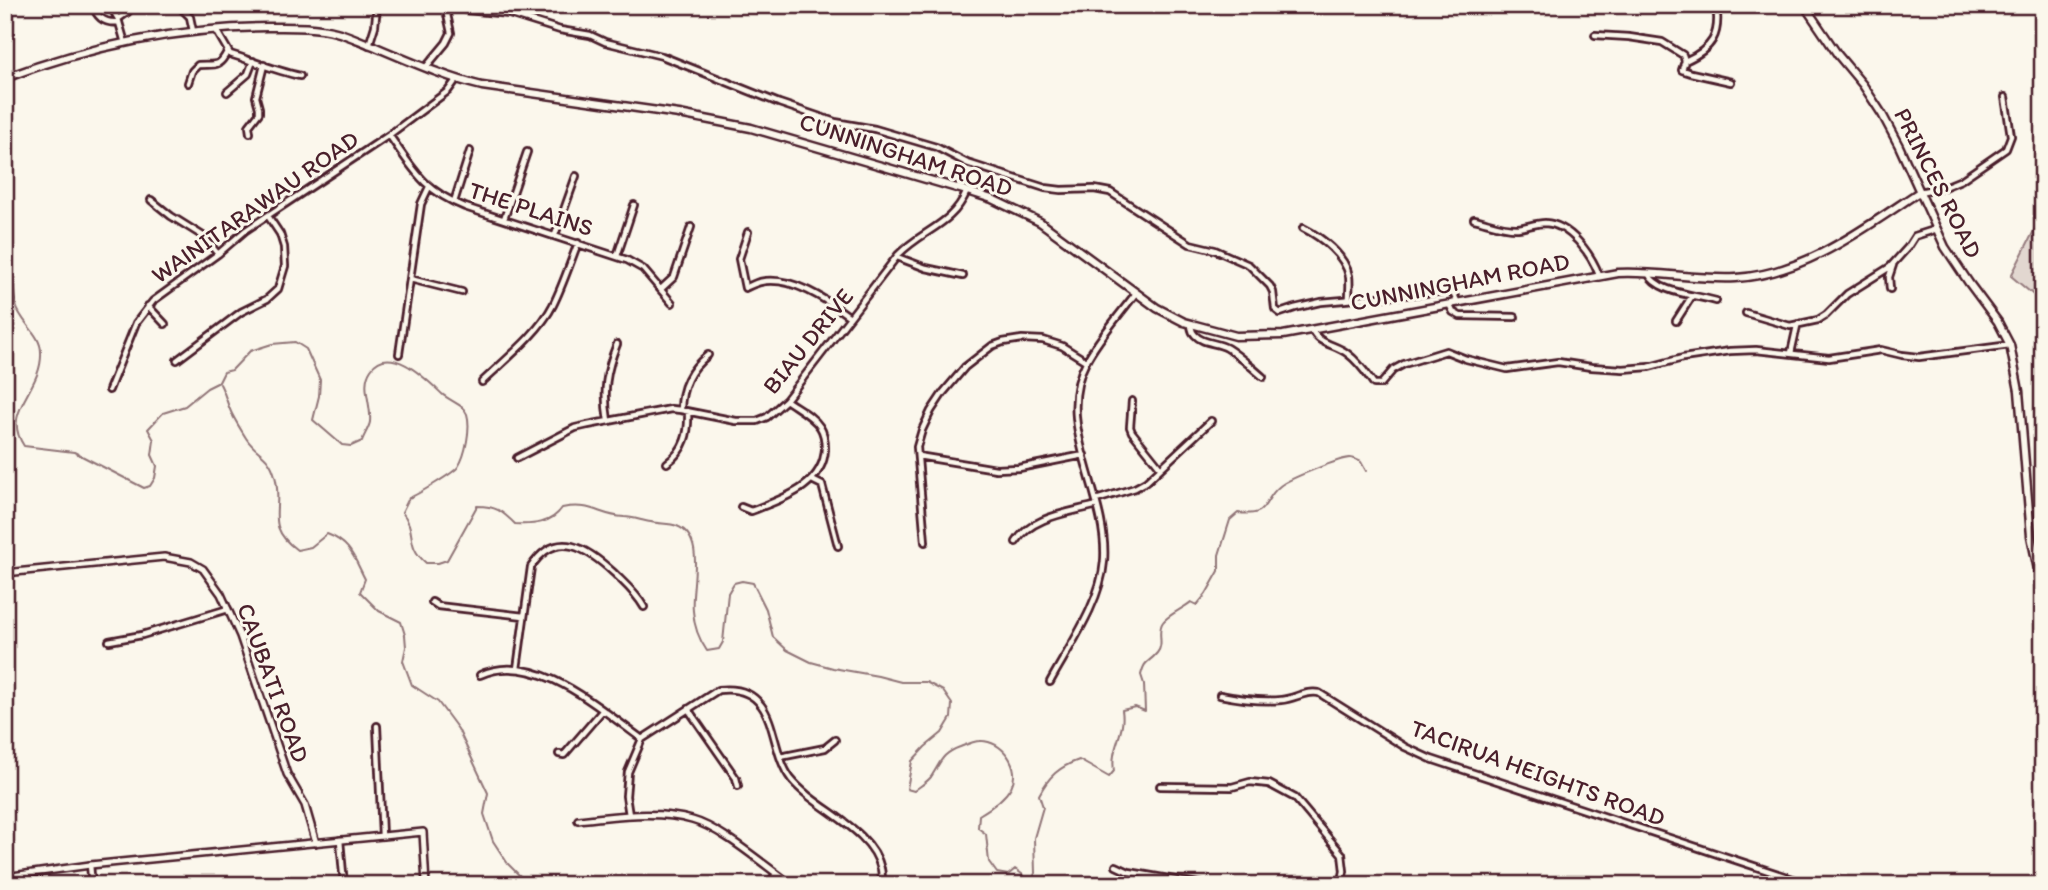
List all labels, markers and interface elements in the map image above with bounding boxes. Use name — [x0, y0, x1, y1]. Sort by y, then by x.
street label: PRINCES ROAD — [1888, 103, 1989, 263]
street label: CUNNINGHAM ROAD — [796, 106, 1016, 203]
street label: WAINITARAWAU ROAD — [146, 124, 364, 289]
street label: THE PLAINS — [465, 175, 597, 242]
street label: CUNNINGHAM ROAD — [1348, 246, 1572, 317]
street label: BIAU DRIVE — [756, 282, 859, 399]
street label: CAUBATI ROAD — [231, 599, 316, 766]
street label: TACIRUA HEIGHTS ROAD — [1407, 713, 1669, 832]

